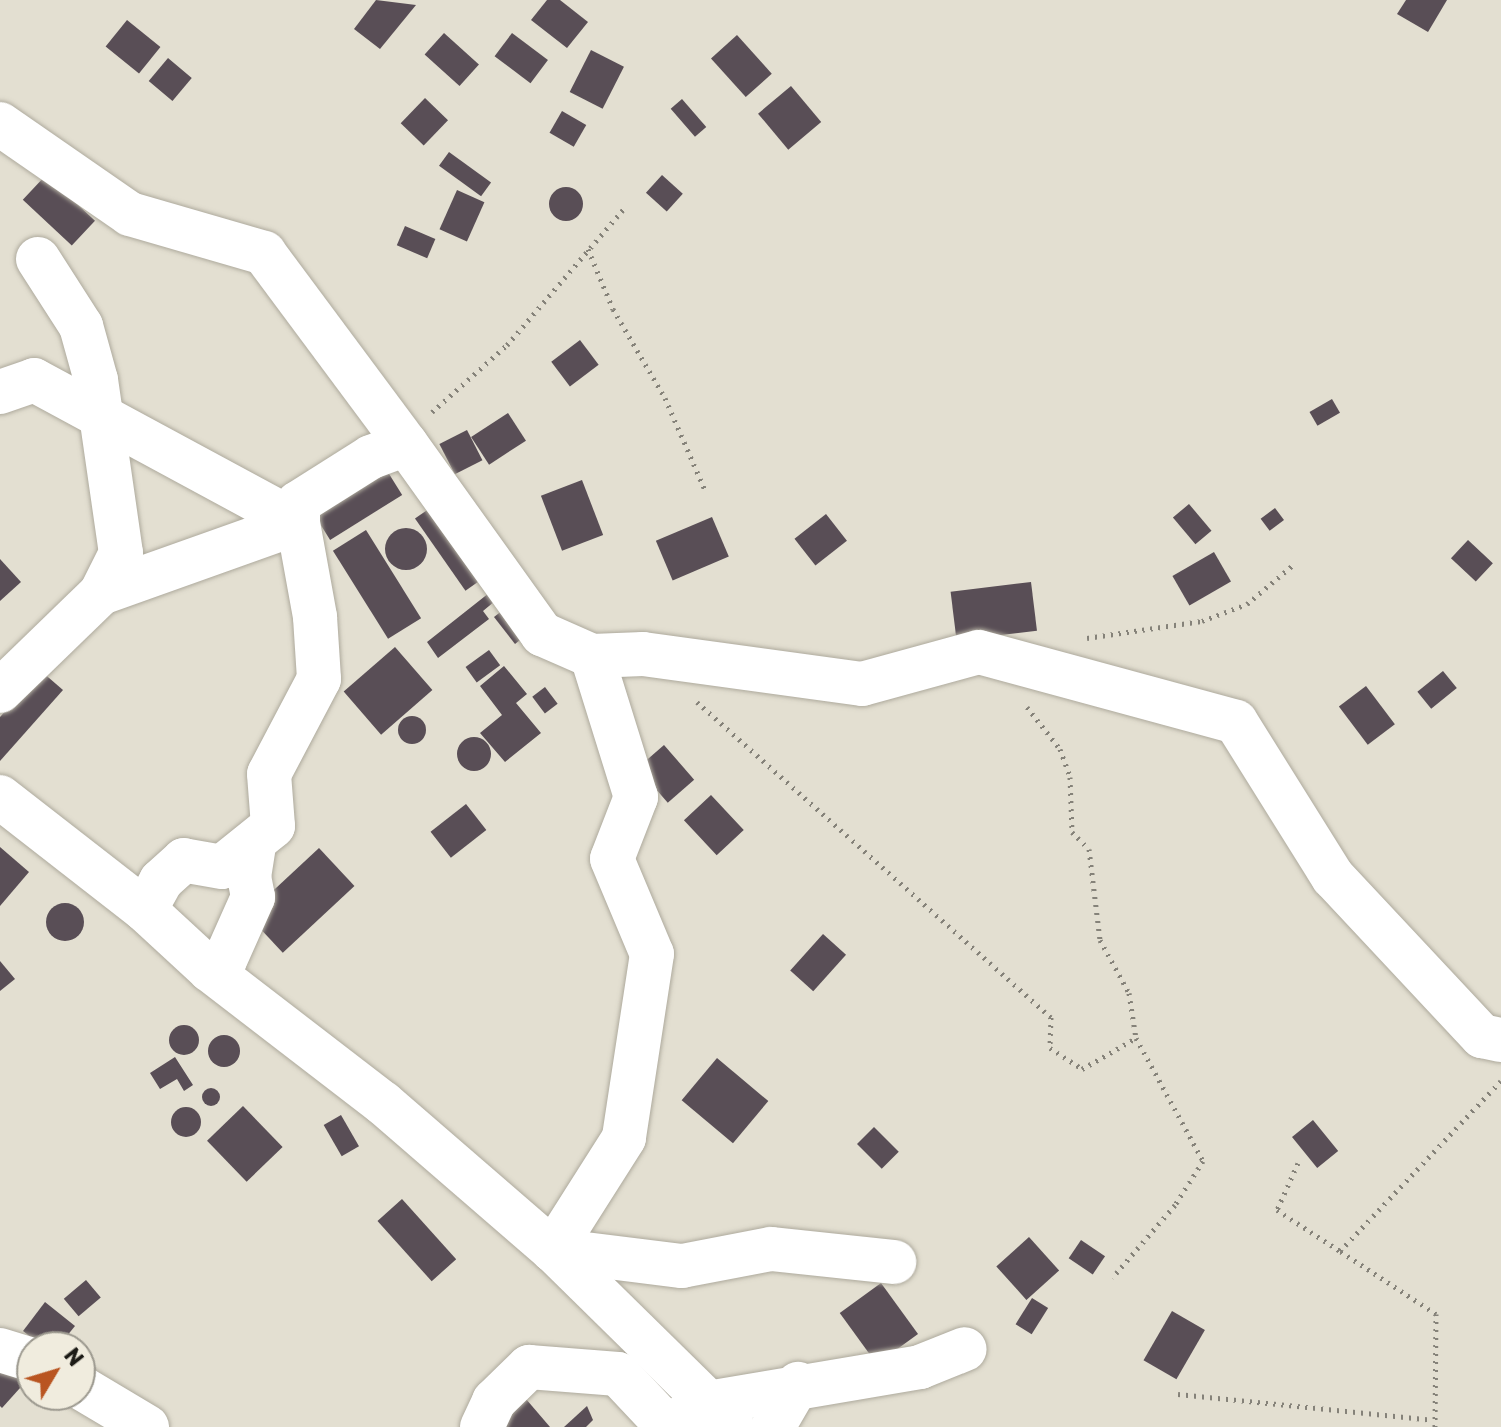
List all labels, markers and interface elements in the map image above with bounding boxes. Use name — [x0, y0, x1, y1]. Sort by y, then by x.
north arrow — [16, 1331, 96, 1411]
text: N — [58, 1343, 89, 1372]

